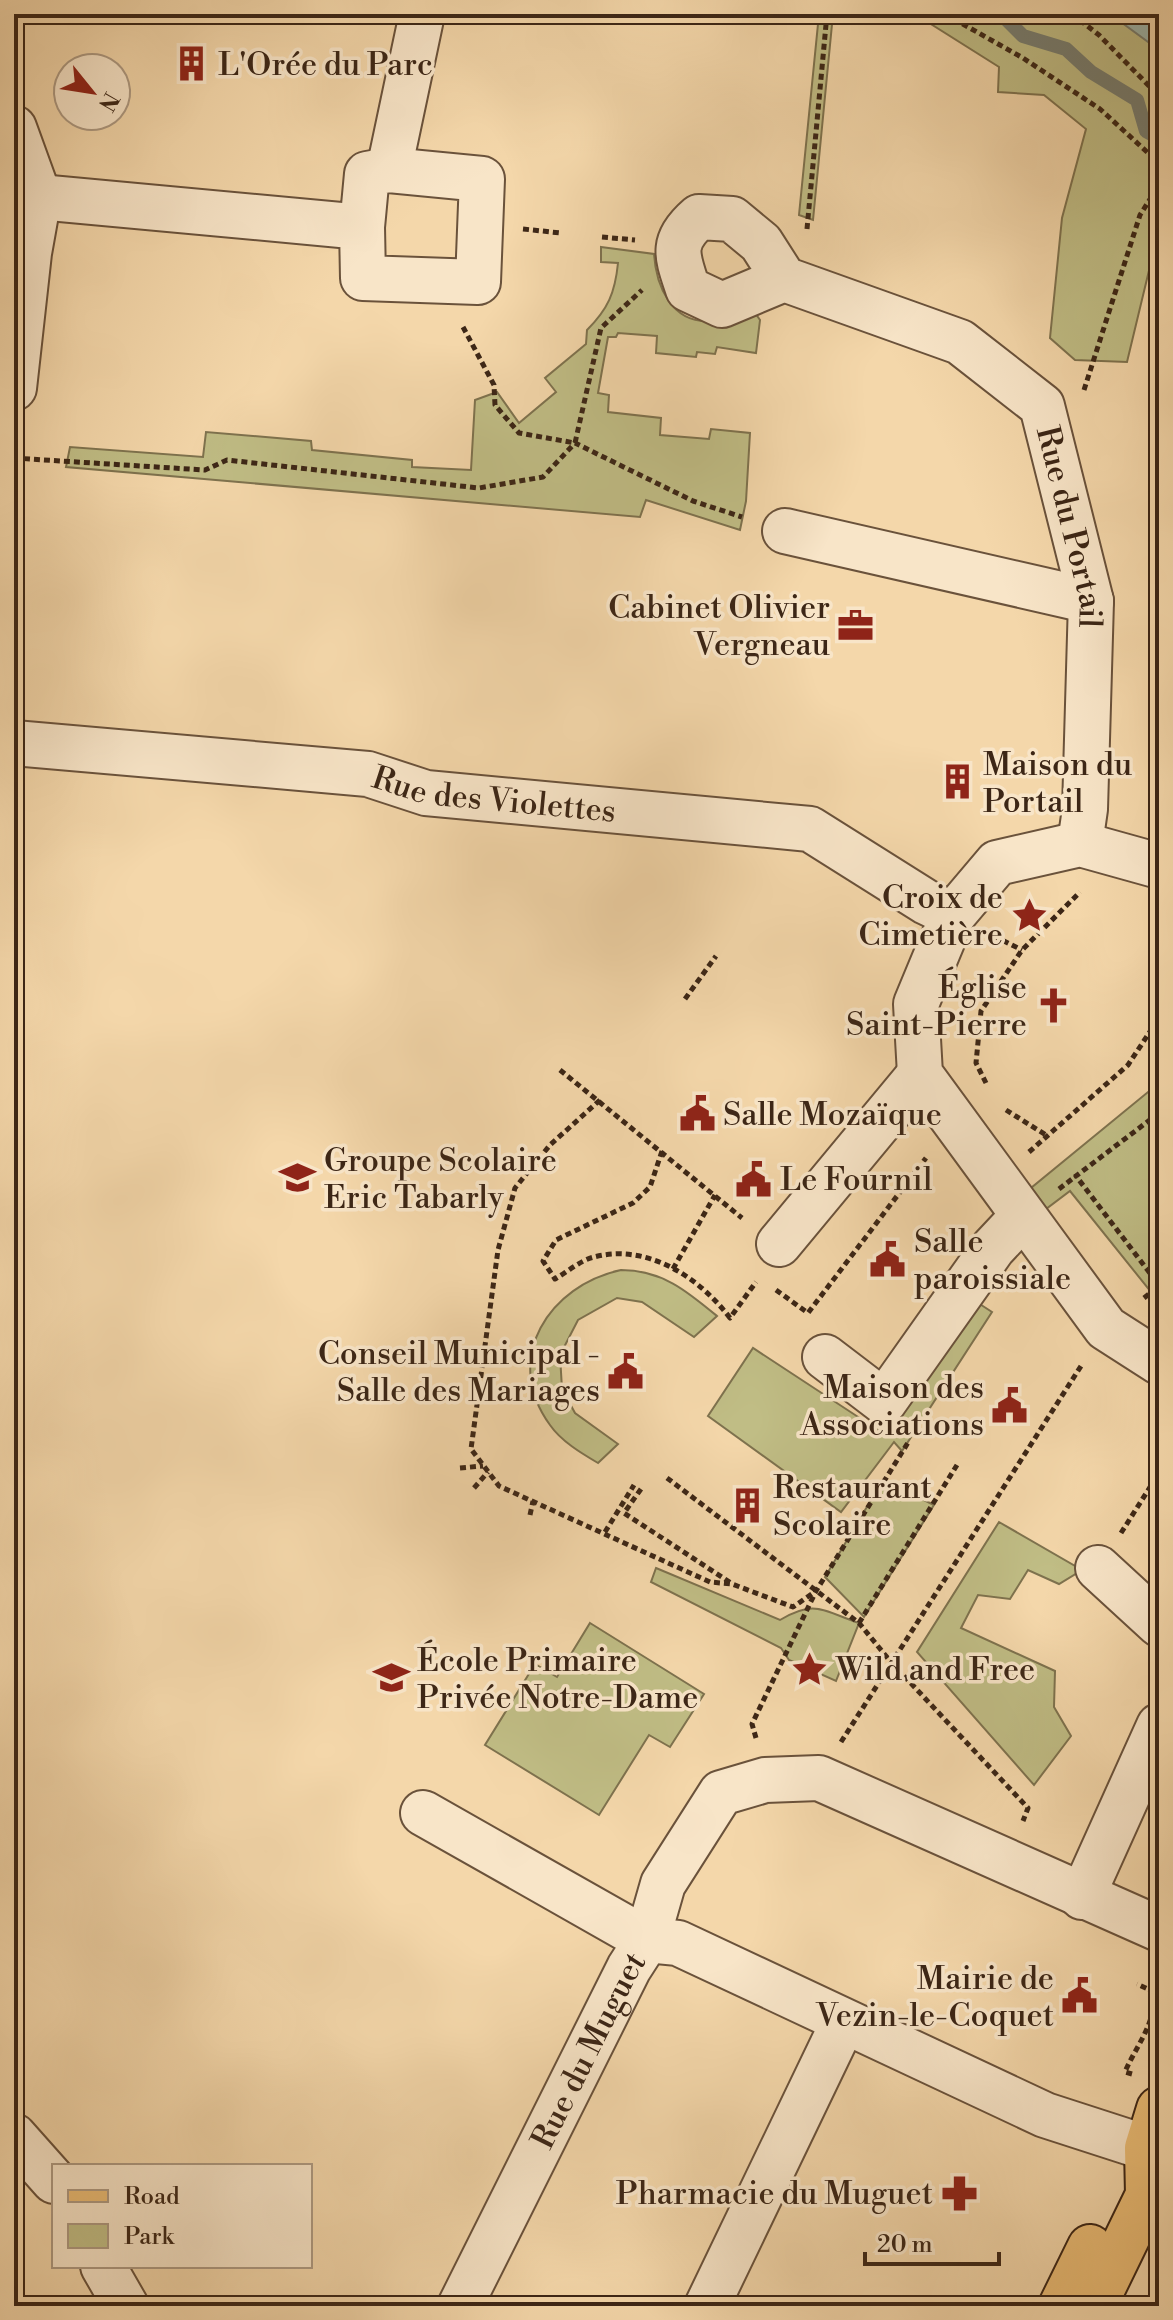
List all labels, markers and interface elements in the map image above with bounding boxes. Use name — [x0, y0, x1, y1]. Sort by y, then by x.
building icon: L'Orée du Parc — [173, 45, 211, 83]
place label: L'Orée du Parc — [218, 45, 433, 85]
north arrow — [52, 52, 132, 132]
text: N — [92, 87, 124, 116]
street label: Rue du Portail — [1027, 422, 1111, 629]
place label: Cabinet Olivier Vergneau — [608, 588, 830, 665]
office icon: Cabinet Olivier Vergneau — [837, 606, 875, 644]
place label: Maison du Portail — [983, 745, 1132, 822]
street label: Rue des Violettes — [367, 758, 618, 832]
building icon: Maison du Portail — [938, 763, 976, 801]
place label: Croix de Cimetière — [858, 878, 1003, 955]
place icon: Croix de Cimetière — [1010, 896, 1048, 934]
place label: Église Saint-Pierre — [846, 966, 1027, 1045]
church icon: Église Saint-Pierre — [1034, 986, 1072, 1024]
public building icon: Salle Mozaïque — [678, 1095, 716, 1133]
place label: Salle Mozaïque — [723, 1095, 942, 1135]
place label: Groupe Scolaire Eric Tabarly — [324, 1141, 557, 1218]
school or university icon: Groupe Scolaire Eric Tabarly — [279, 1159, 317, 1197]
public building icon: Le Fournil — [735, 1160, 773, 1198]
place label: Le Fournil — [780, 1160, 933, 1200]
place label: Salle paroissiale — [914, 1222, 1071, 1299]
public building icon: Salle paroissiale — [869, 1240, 907, 1278]
place label: Conseil Municipal - Salle des Mariages — [318, 1334, 600, 1411]
public building icon: Conseil Municipal - Salle des Mariages — [607, 1352, 645, 1390]
place label: Maison des Associations — [799, 1368, 984, 1445]
public building icon: Maison des Associations — [991, 1386, 1029, 1424]
place label: Restaurant Scolaire — [773, 1468, 932, 1545]
building icon: Restaurant Scolaire — [728, 1486, 766, 1524]
place label: École Primaire Privée Notre-Dame — [417, 1639, 698, 1718]
place icon: Wild and Free — [791, 1650, 829, 1688]
place label: Wild and Free — [835, 1650, 1035, 1690]
school or university icon: École Primaire Privée Notre-Dame — [372, 1659, 410, 1697]
street label: Rue du Muguet — [523, 1945, 655, 2156]
place label: Mairie de Vezin-le-Coquet — [815, 1959, 1054, 2036]
public building icon: Mairie de Vezin-le-Coquet — [1061, 1977, 1099, 2015]
legend — [52, 2164, 312, 2268]
place label: Pharmacie du Muguet — [616, 2174, 933, 2214]
pharmacy icon: Pharmacie du Muguet — [940, 2174, 978, 2212]
text: Road — [124, 2182, 180, 2212]
scale bar — [865, 2216, 999, 2266]
text: Park — [124, 2222, 175, 2252]
text: 20 m — [877, 2230, 933, 2260]

